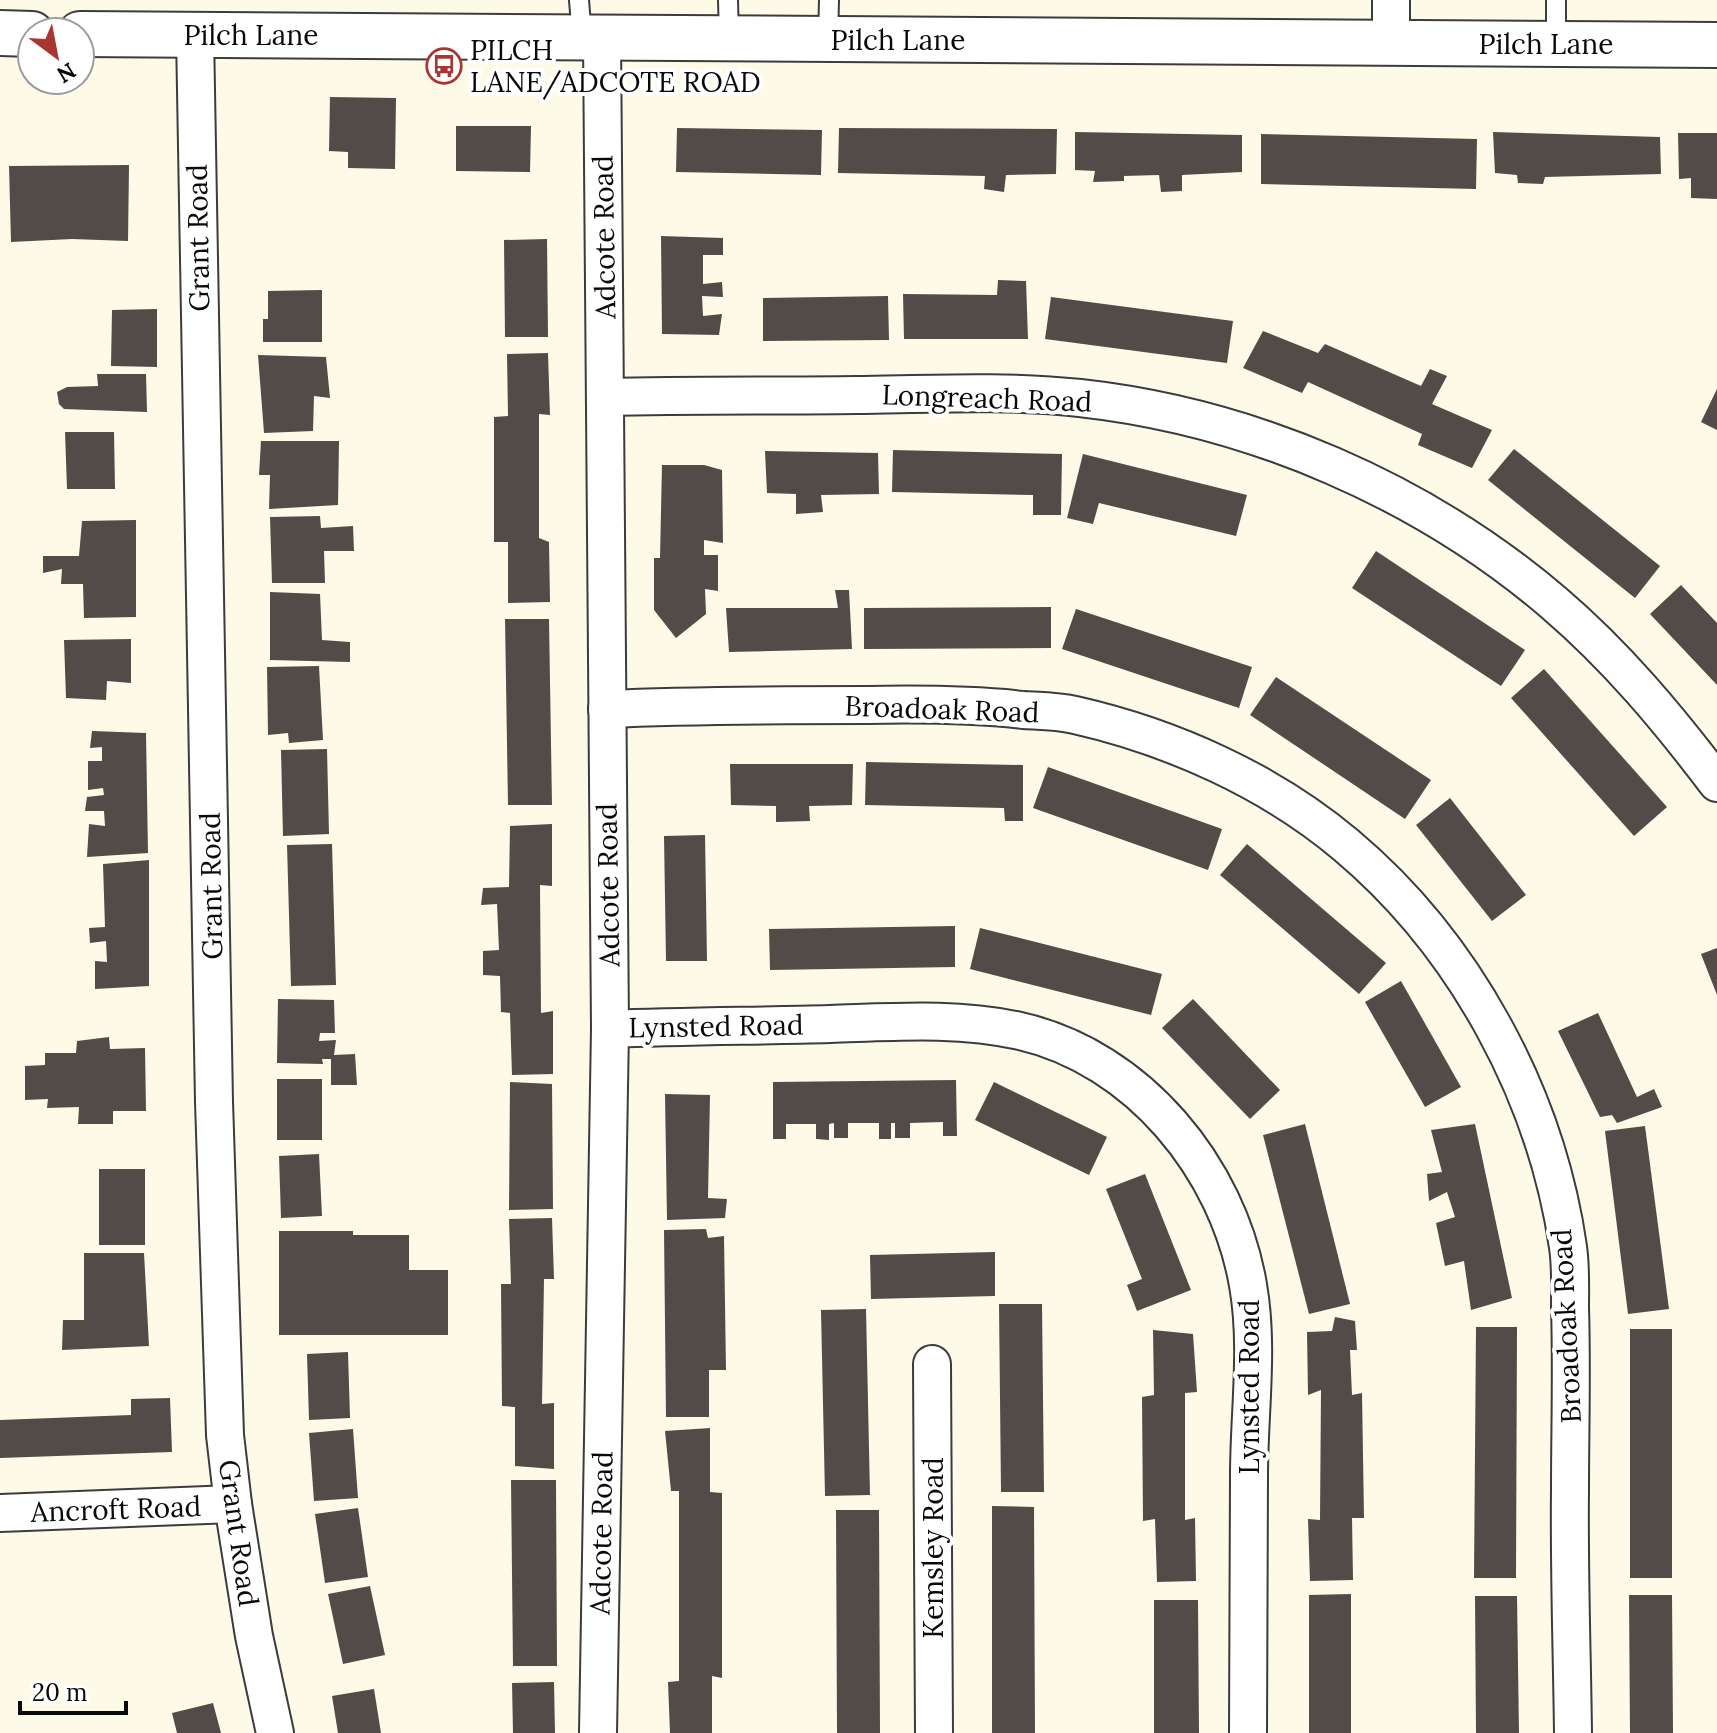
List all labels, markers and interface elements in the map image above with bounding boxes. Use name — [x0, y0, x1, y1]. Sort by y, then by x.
north arrow — [16, 16, 96, 96]
street label: Pilch Lane — [184, 17, 318, 53]
street label: Pilch Lane — [831, 22, 965, 58]
street label: Pilch Lane — [1479, 26, 1613, 62]
place label: PILCH LANE/ADCOTE ROAD — [470, 32, 761, 100]
bus stop icon: PILCH LANE/ADCOTE ROAD — [425, 47, 463, 85]
text: N — [52, 57, 81, 89]
street label: Adcote Road — [585, 155, 623, 320]
street label: Grant Road — [179, 164, 217, 312]
street label: Longreach Road — [881, 376, 1093, 420]
street label: Broadoak Road — [844, 688, 1040, 730]
street label: Adcote Road — [589, 803, 627, 968]
street label: Grant Road — [192, 812, 230, 960]
street label: Lynsted Road — [628, 1006, 804, 1046]
street label: Broadoak Road — [1543, 1228, 1589, 1424]
street label: Lynsted Road — [1231, 1299, 1267, 1475]
street label: Adcote Road — [582, 1451, 620, 1616]
street label: Grant Road — [211, 1457, 267, 1609]
street label: Kemsley Road — [915, 1457, 951, 1639]
street label: Ancroft Road — [29, 1488, 202, 1530]
scale bar — [20, 1665, 126, 1715]
text: 20 m — [32, 1677, 88, 1708]

